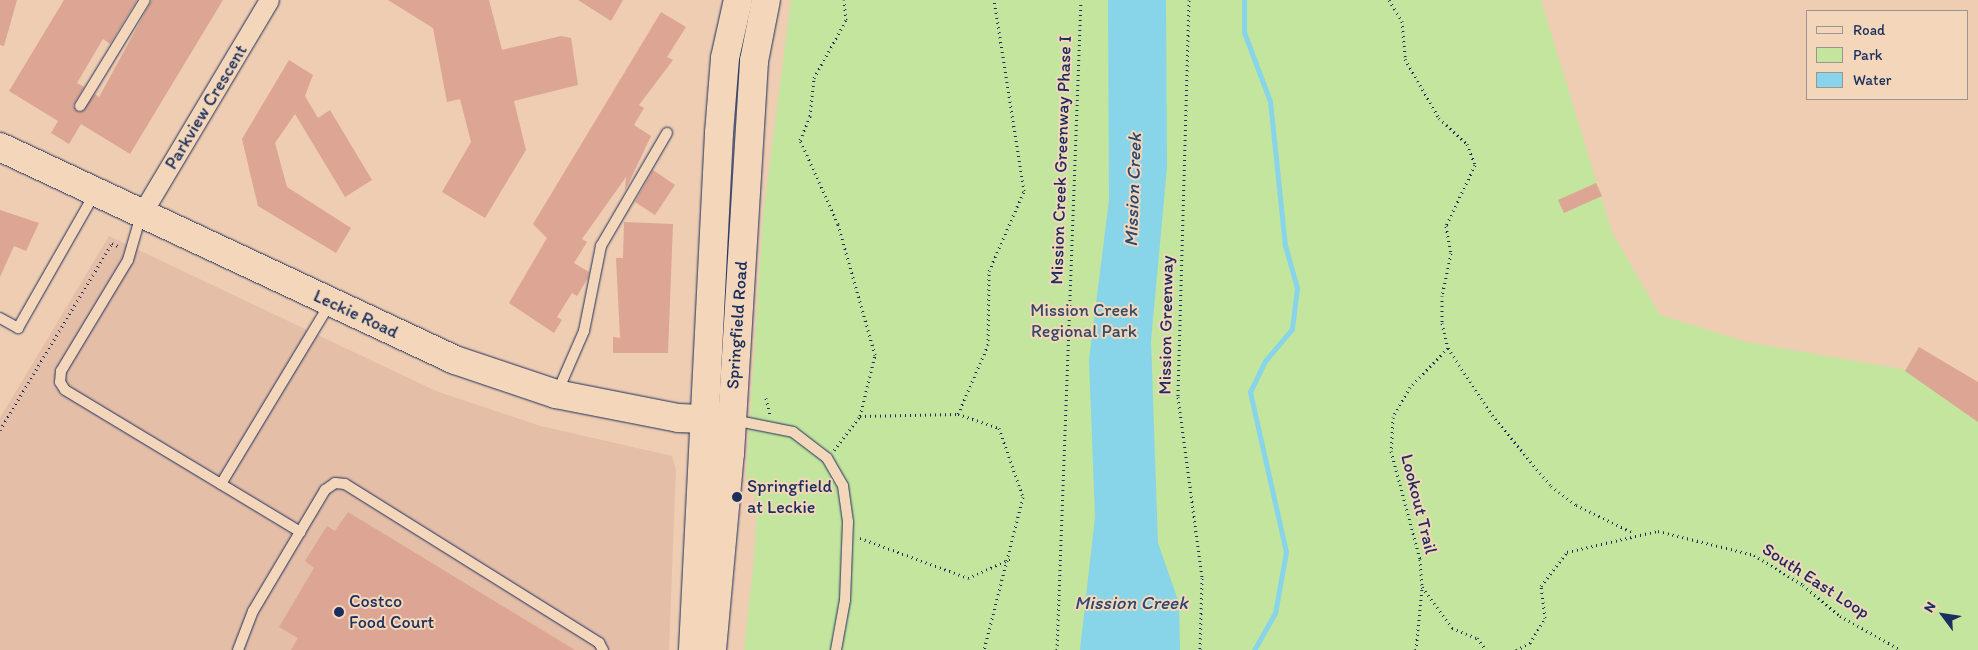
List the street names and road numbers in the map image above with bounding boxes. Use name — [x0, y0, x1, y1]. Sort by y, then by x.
street label: Mission Creek Greenway Phase I — [1046, 35, 1076, 285]
street label: Parkview Crescent — [160, 40, 252, 174]
street label: Mission Greenway — [1154, 255, 1178, 395]
street label: Springfield Road — [722, 260, 752, 390]
street label: Leckie Road — [310, 285, 402, 343]
street label: Lookout Trail — [1396, 452, 1442, 556]
street label: South East Loop — [1758, 538, 1874, 624]

